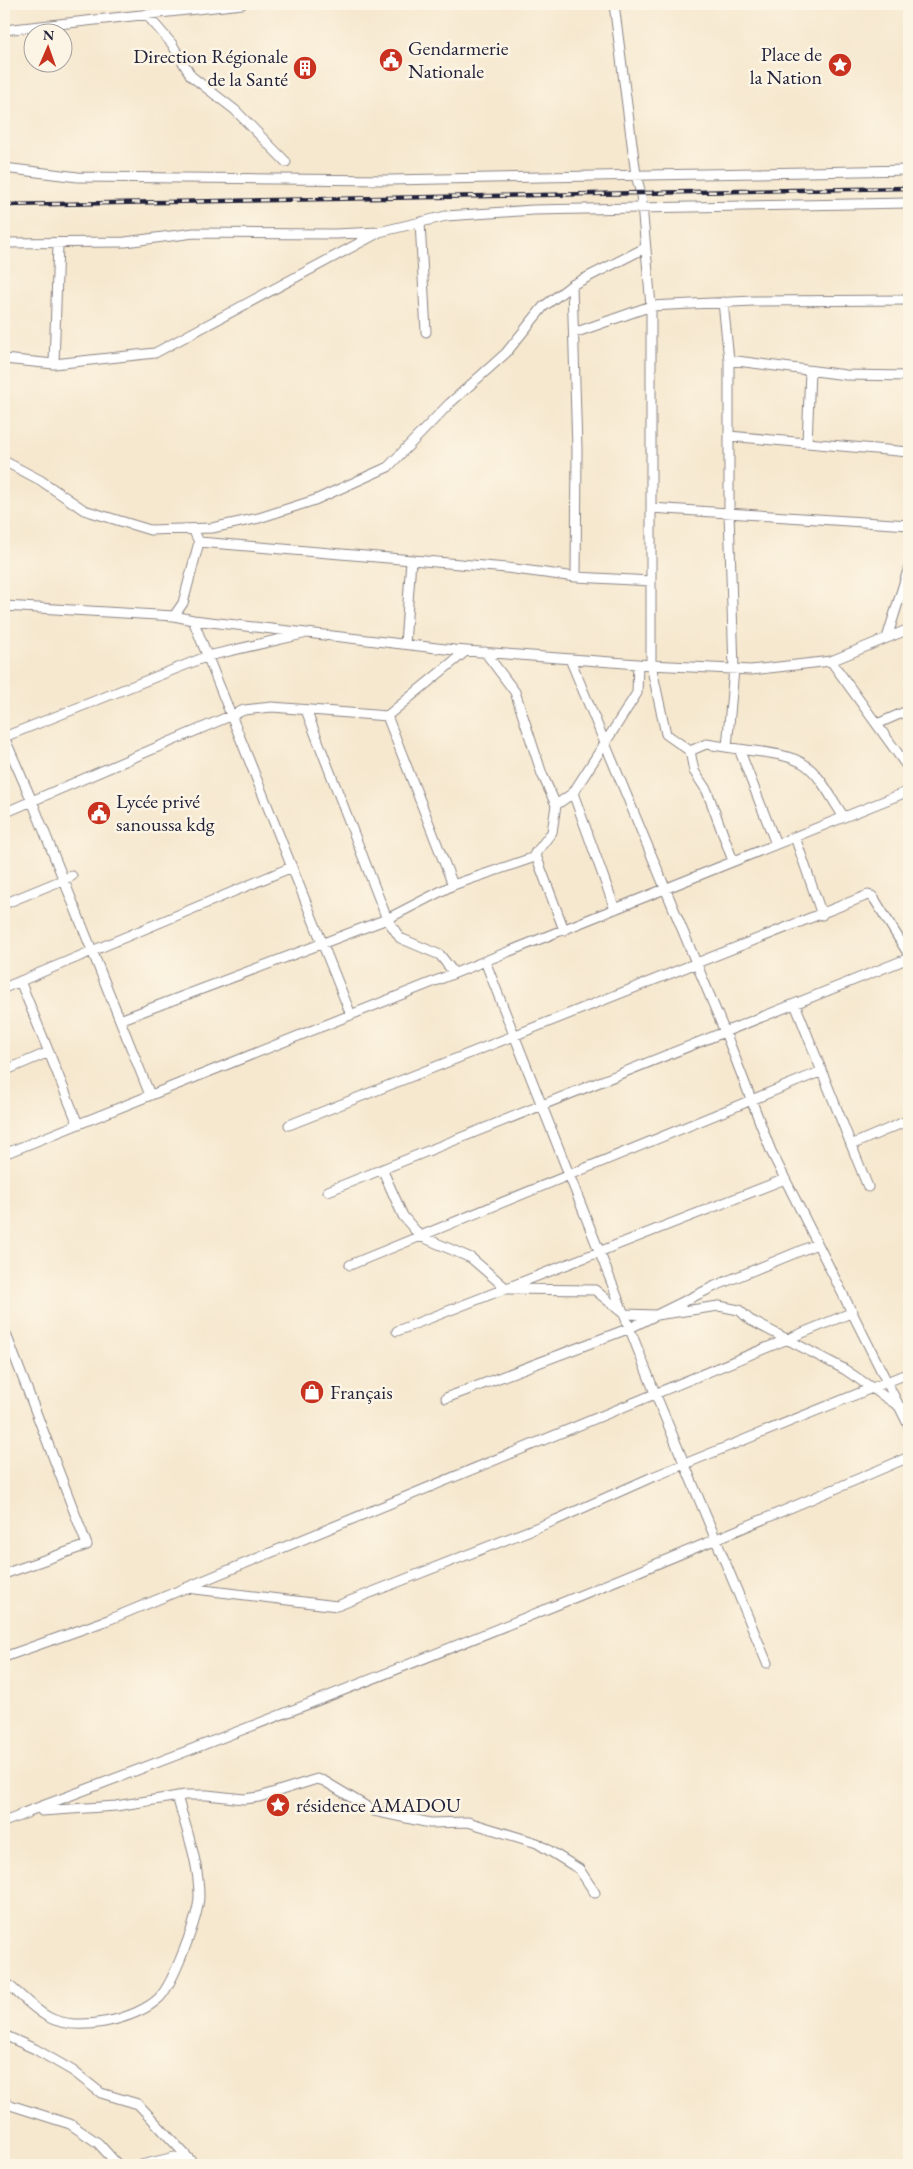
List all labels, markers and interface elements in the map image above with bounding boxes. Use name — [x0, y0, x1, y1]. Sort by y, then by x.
north arrow — [22, 22, 72, 72]
text: N — [42, 26, 55, 44]
place label: Gendarmerie Nationale — [408, 35, 509, 84]
place label: Place de la Nation — [750, 41, 822, 90]
place label: Direction Régionale de la Santé — [133, 43, 288, 92]
public building icon: Gendarmerie Nationale — [378, 47, 404, 73]
place icon: Place de la Nation — [827, 52, 853, 78]
building icon: Direction Régionale de la Santé — [292, 55, 318, 81]
place label: Lycée privé sanoussa kdg — [116, 788, 215, 837]
public building icon: Lycée privé sanoussa kdg — [86, 800, 112, 826]
shop icon: Français — [299, 1379, 325, 1405]
place label: Français — [330, 1379, 393, 1405]
place icon: résidence AMADOU — [265, 1792, 291, 1818]
place label: résidence AMADOU — [296, 1792, 461, 1818]

